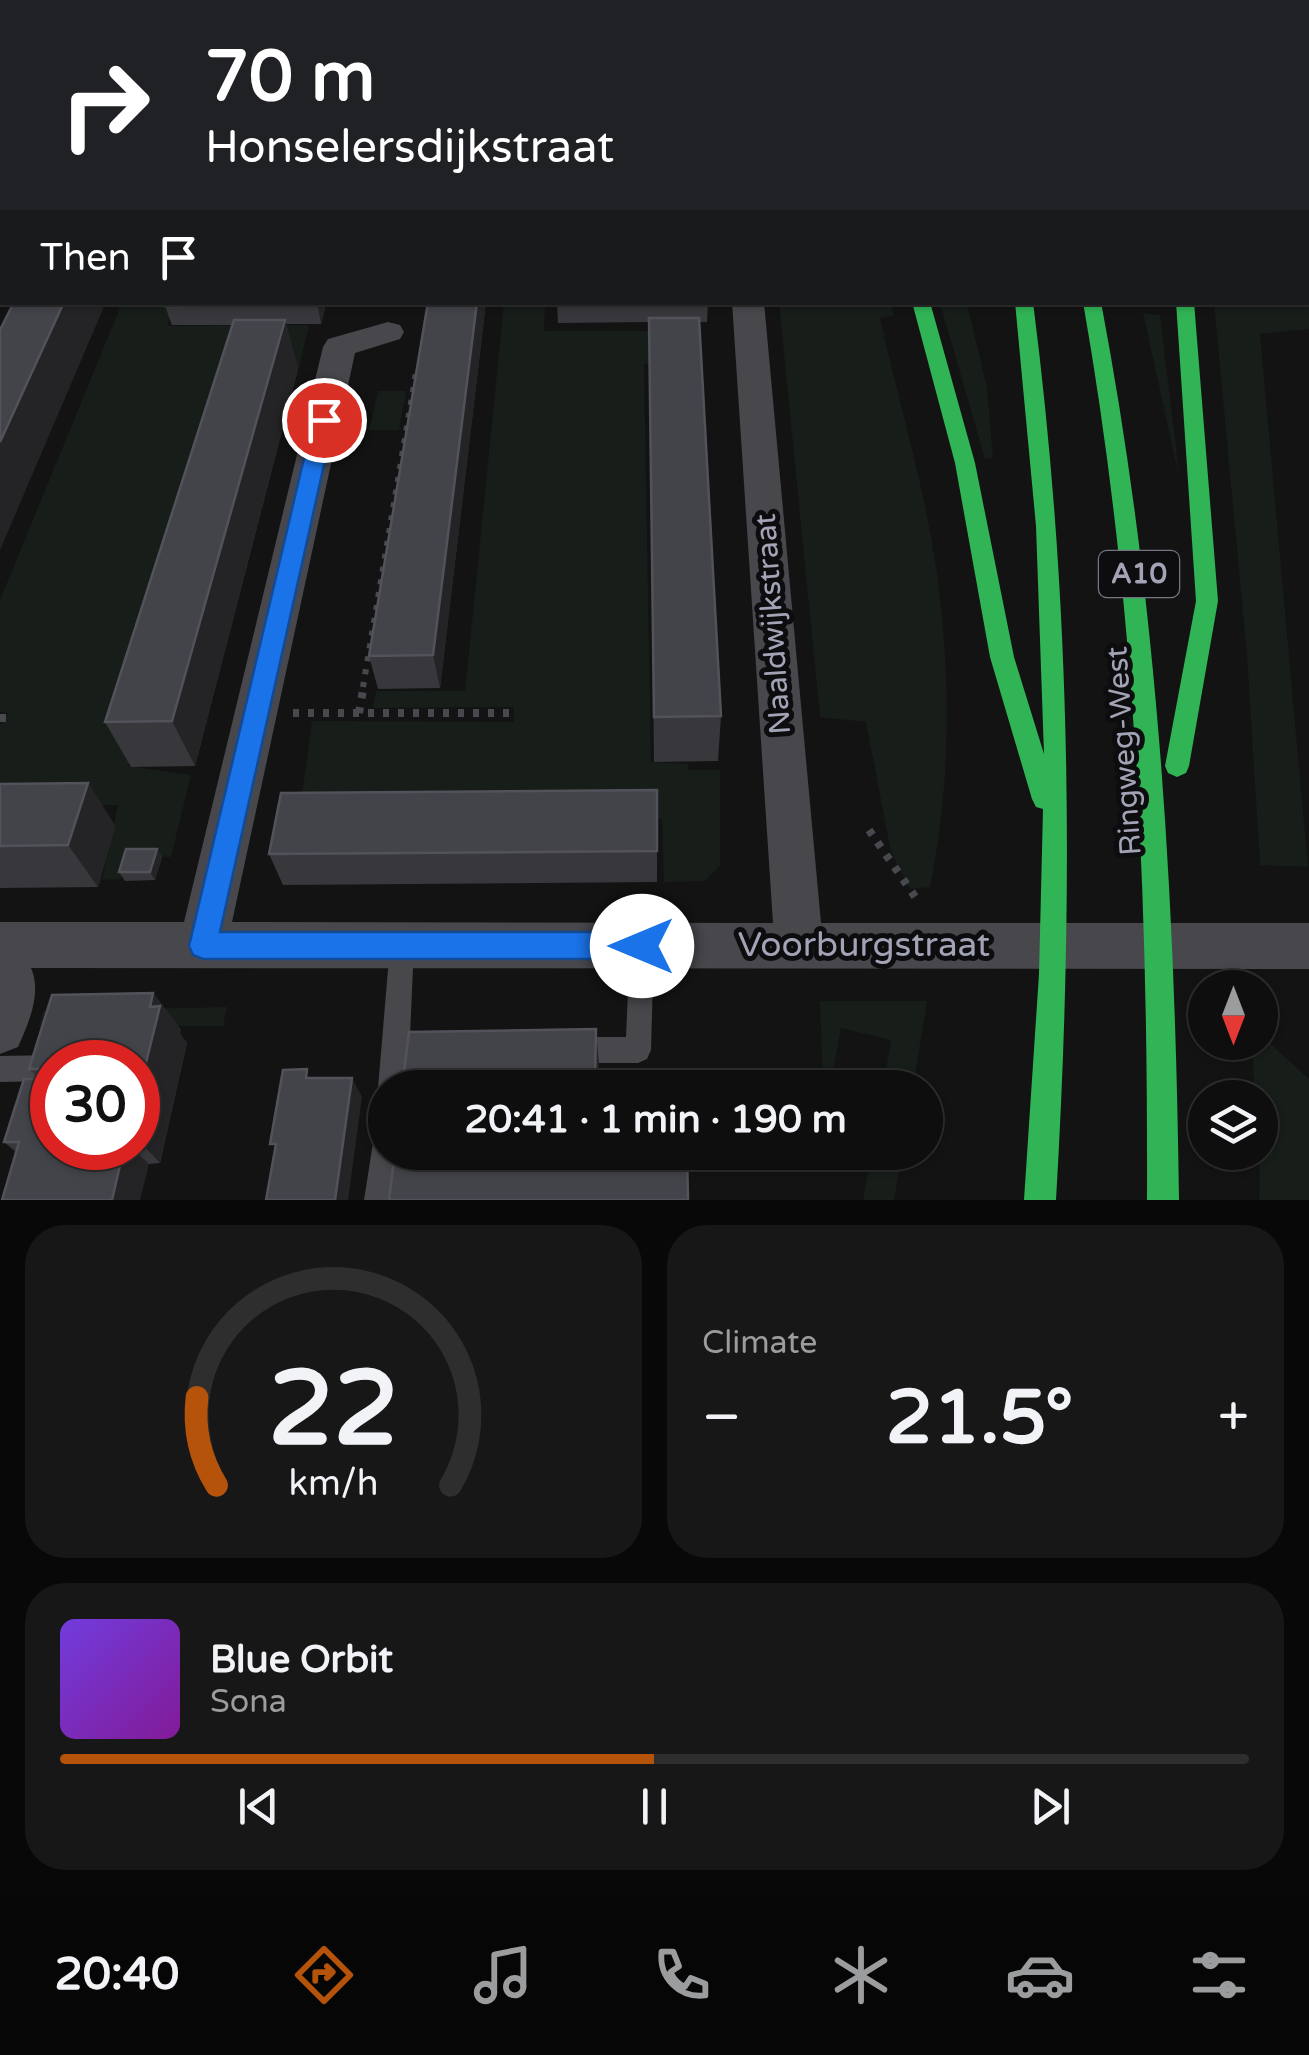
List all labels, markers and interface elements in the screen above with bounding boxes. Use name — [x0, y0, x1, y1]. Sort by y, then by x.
text: 70 m — [205, 36, 375, 120]
icon: right — [40, 40, 170, 170]
text: Honselersdijkstraat — [205, 121, 614, 175]
icon: arrive — [151, 230, 206, 285]
text: Then — [40, 235, 131, 281]
pin — [282, 378, 367, 463]
icon: arrive — [297, 393, 352, 448]
street label: Naaldwijkstraat — [747, 512, 799, 736]
road number: A10 — [1099, 551, 1179, 597]
street label: Ringweg-West — [1098, 645, 1150, 857]
position arrow — [590, 894, 694, 998]
street label: Voorburgstraat — [738, 924, 990, 966]
north arrow — [1188, 970, 1278, 1060]
map controls — [1188, 970, 1278, 1170]
speed limit sign: 30 — [30, 1040, 160, 1170]
button: layers — [1188, 1080, 1278, 1170]
text: 20:41 · 1 min · 190 m — [464, 1097, 847, 1143]
text: Climate — [702, 1324, 817, 1362]
text: 22 — [268, 1348, 399, 1473]
text: 21.5° — [886, 1373, 1073, 1463]
text: − — [702, 1385, 741, 1451]
text: + — [1218, 1385, 1249, 1451]
text: km/h — [289, 1462, 378, 1505]
text: Blue Orbit — [210, 1637, 393, 1683]
text: Sona — [210, 1683, 287, 1721]
icon: previous — [231, 1779, 286, 1834]
icon: pause — [627, 1779, 682, 1834]
icon: next — [1023, 1779, 1078, 1834]
icon: directions — [289, 1940, 359, 2010]
icon: music — [468, 1940, 538, 2010]
icon: phone — [647, 1940, 717, 2010]
icon: climate — [826, 1940, 896, 2010]
icon: car — [1005, 1940, 1075, 2010]
icon: filters — [1184, 1940, 1254, 2010]
text: 20:40 — [55, 1948, 179, 2002]

